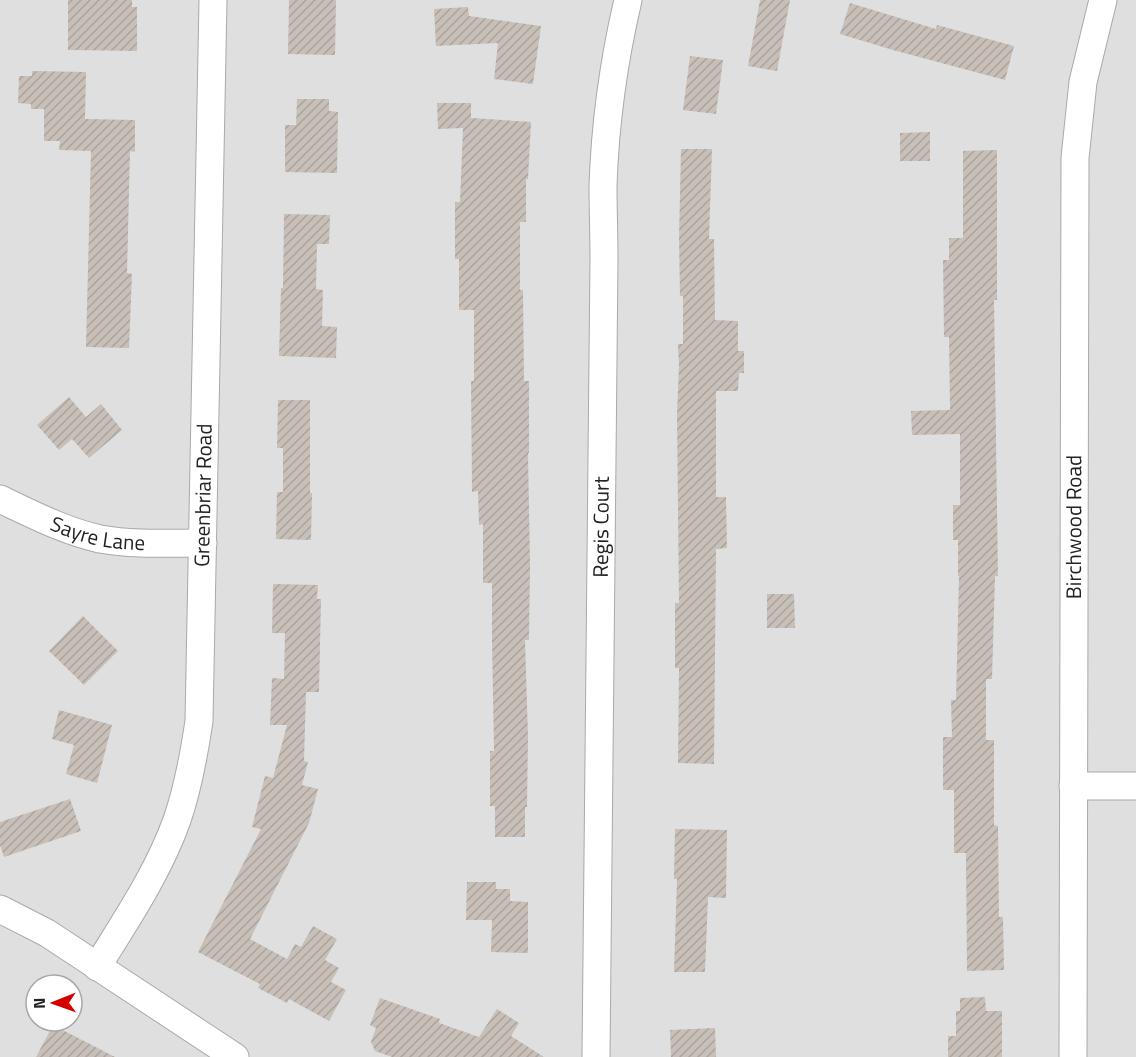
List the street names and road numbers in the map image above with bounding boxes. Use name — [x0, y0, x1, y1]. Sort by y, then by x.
street label: Greenbriar Road — [185, 423, 220, 567]
street label: Birchwood Road — [1057, 455, 1089, 599]
street label: Regis Court — [584, 476, 617, 578]
street label: Sayre Lane — [46, 507, 146, 558]

